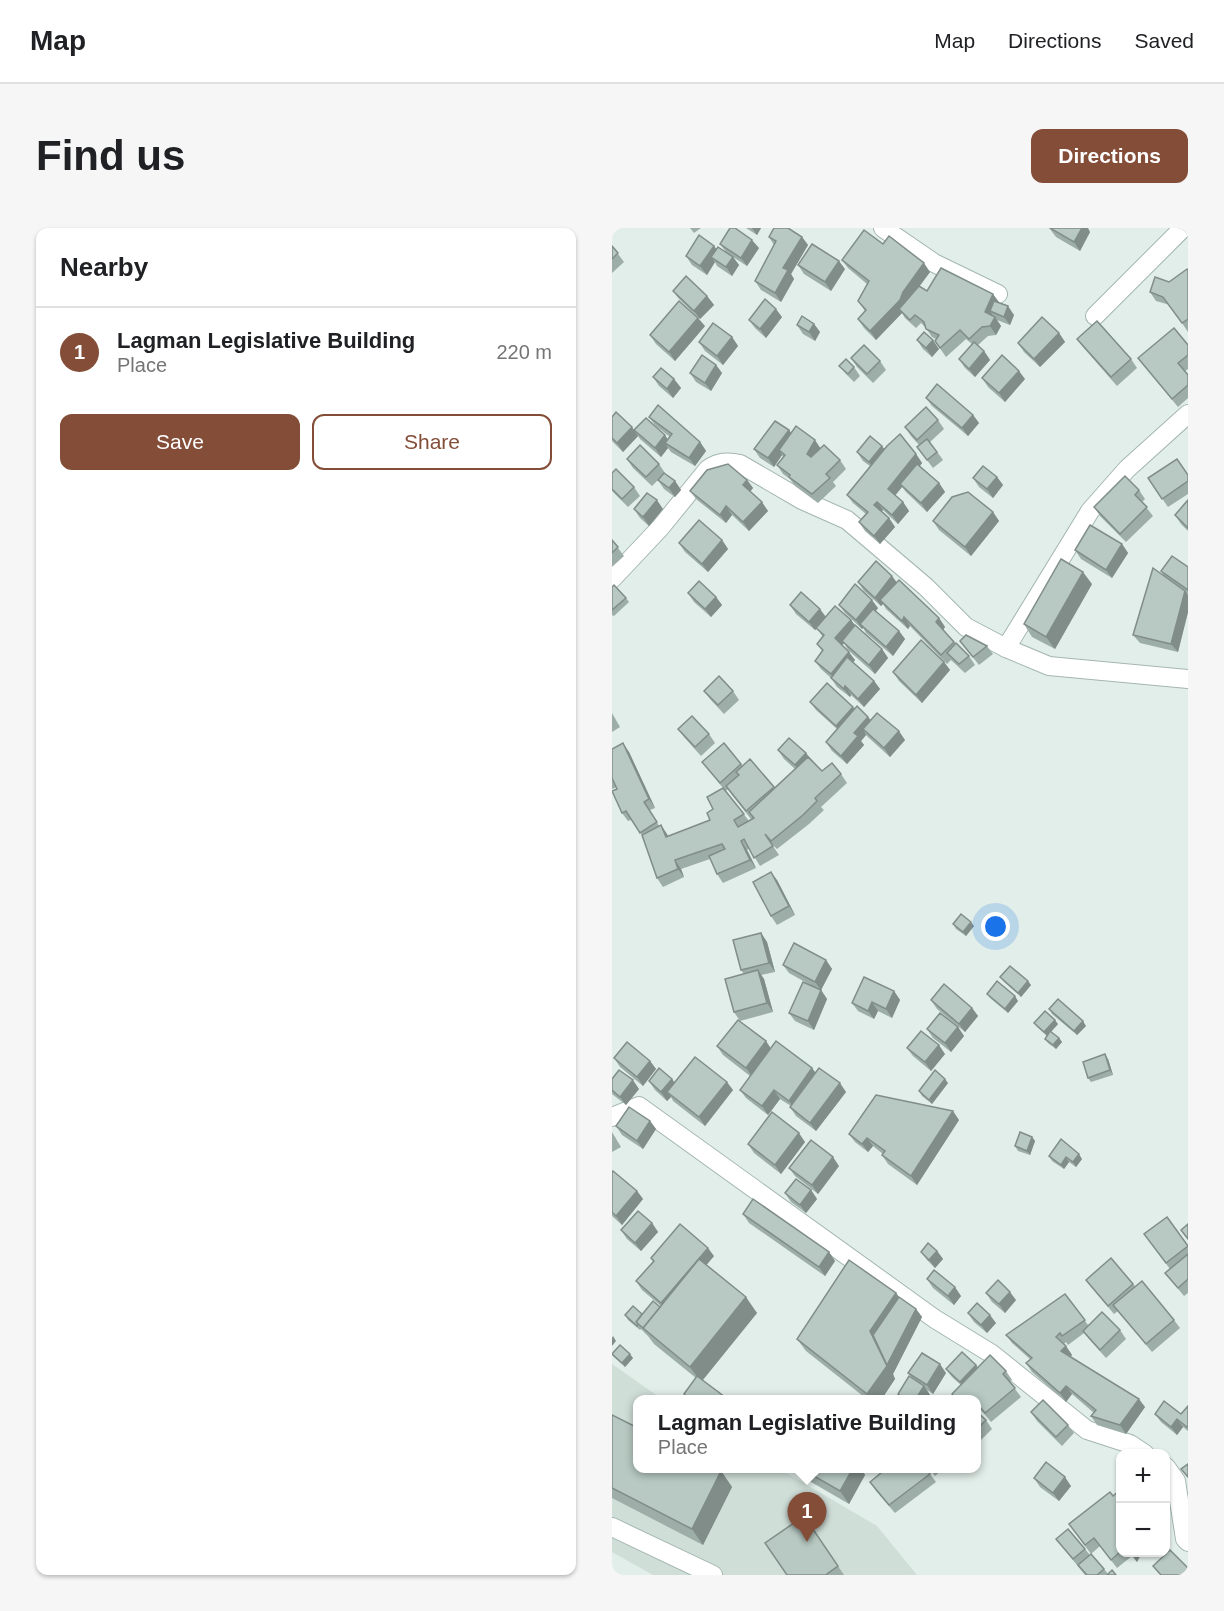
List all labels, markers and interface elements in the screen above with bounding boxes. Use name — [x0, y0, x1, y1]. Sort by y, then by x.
text: Map — [30, 25, 86, 56]
text: Map — [934, 29, 975, 52]
text: Directions — [1008, 29, 1101, 52]
text: Saved — [1134, 29, 1194, 52]
button: Directions — [1031, 129, 1188, 183]
text: Find us — [36, 132, 185, 179]
text: Nearby — [60, 252, 148, 282]
text: Lagman Legislative Building — [117, 328, 415, 353]
text: 1 — [74, 341, 85, 363]
text: 220 m — [496, 341, 552, 363]
text: Place — [117, 354, 167, 376]
button: Save — [60, 414, 300, 470]
button: Share — [312, 414, 552, 470]
your location — [981, 912, 1010, 941]
popup — [633, 1395, 981, 1473]
text: Lagman Legislative Building — [658, 1410, 956, 1435]
text: Place — [658, 1436, 708, 1458]
map controls — [1116, 1449, 1170, 1557]
button: + — [1116, 1449, 1170, 1503]
pin: 1 — [788, 1492, 826, 1542]
button: − — [1116, 1503, 1170, 1557]

